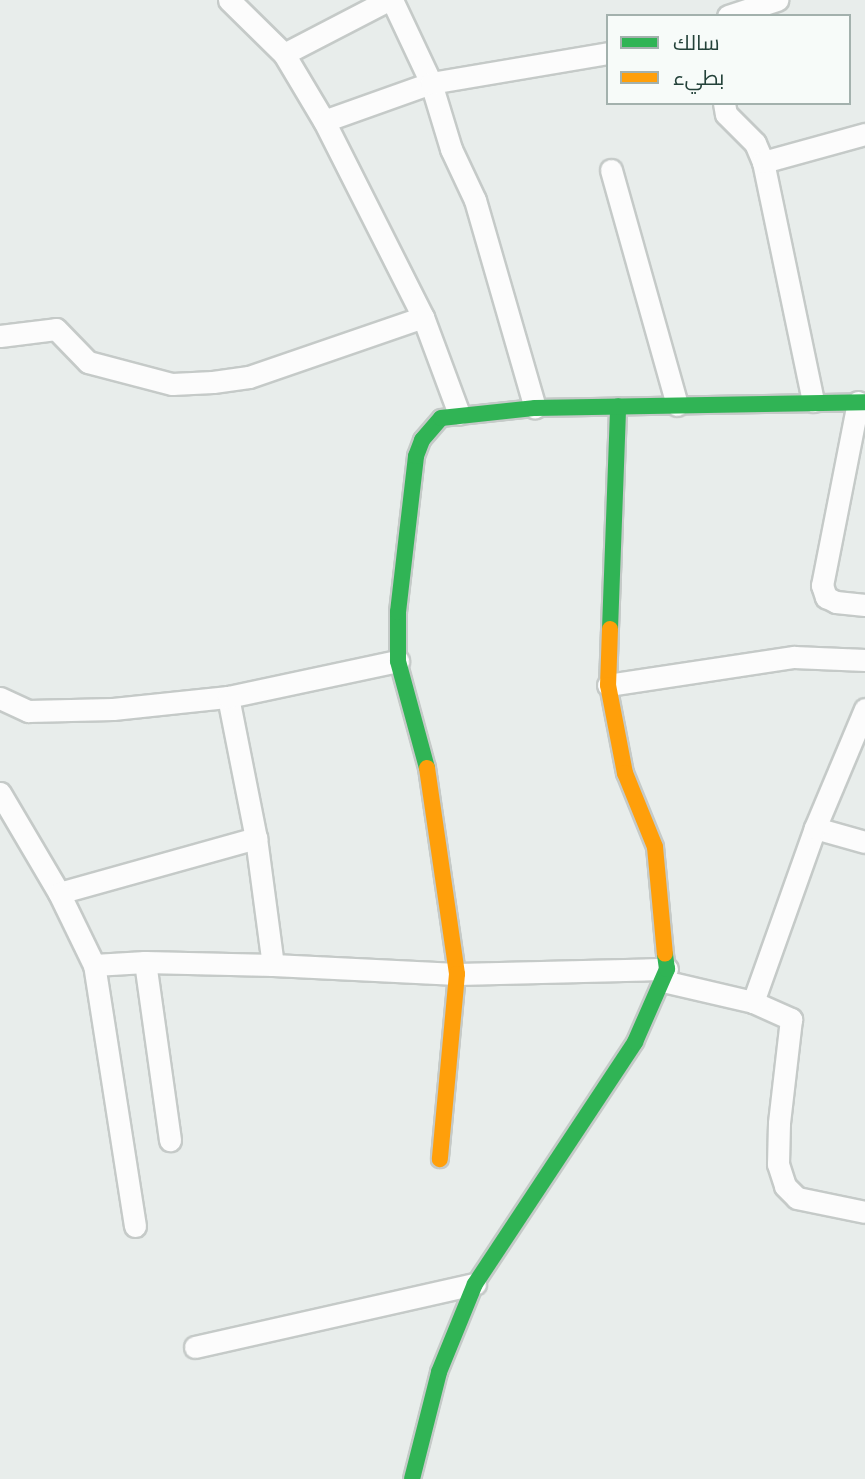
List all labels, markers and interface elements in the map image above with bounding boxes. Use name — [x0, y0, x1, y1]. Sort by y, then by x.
legend — [606, 14, 851, 105]
text: سالك — [673, 30, 720, 55]
text: بطيء — [673, 65, 724, 90]

